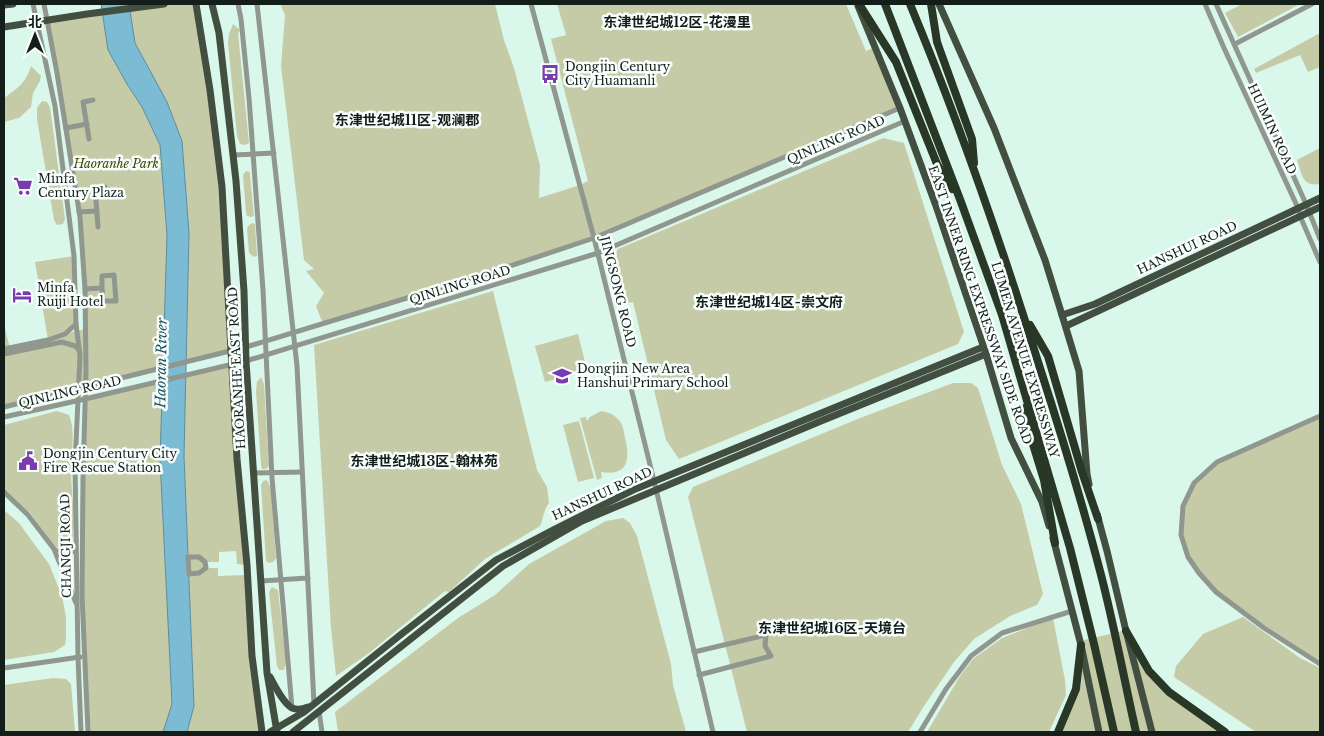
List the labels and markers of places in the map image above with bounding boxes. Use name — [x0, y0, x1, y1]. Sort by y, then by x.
place label: Dongjin Century City Huamanli — [565, 59, 671, 88]
bus stop icon: Dongjin Century City Huamanli — [539, 63, 561, 85]
place label: Minfa Century Plaza — [38, 171, 124, 200]
supermarket icon: Minfa Century Plaza — [12, 175, 34, 197]
place label: Minfa Ruiji Hotel — [37, 280, 104, 309]
hotel icon: Minfa Ruiji Hotel — [11, 284, 33, 306]
place label: Dongjin New Area Hanshui Primary School — [577, 361, 728, 390]
school or university icon: Dongjin New Area Hanshui Primary School — [551, 365, 573, 387]
place label: Dongjin Century City Fire Rescue Station — [43, 446, 178, 475]
public building icon: Dongjin Century City Fire Rescue Station — [17, 450, 39, 472]

